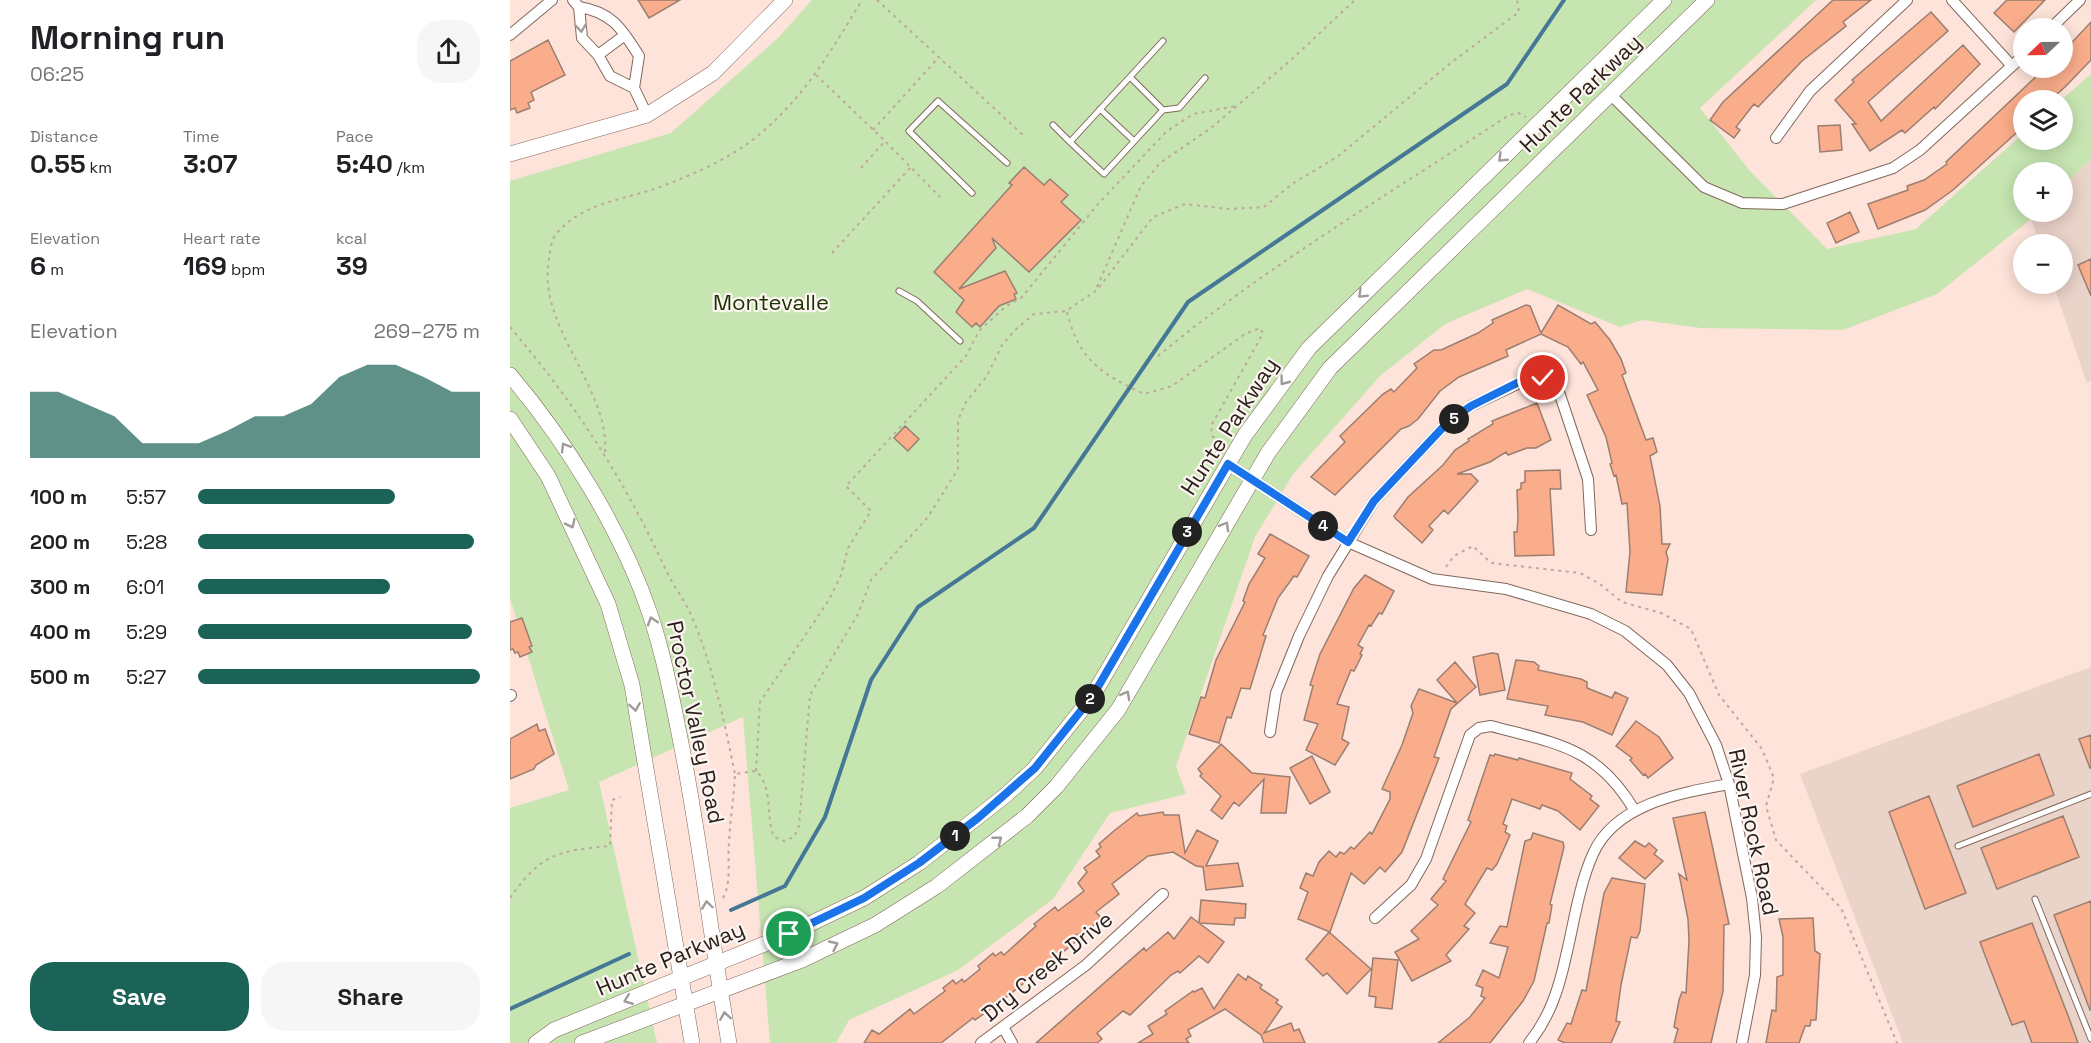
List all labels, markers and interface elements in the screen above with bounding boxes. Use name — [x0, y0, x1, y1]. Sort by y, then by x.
text: Morning run — [30, 17, 225, 59]
north arrow — [2013, 18, 2073, 78]
map controls — [2013, 18, 2073, 294]
button: share — [417, 20, 480, 83]
one-way arrow — [575, 24, 587, 33]
street label: Hunte Parkway — [1513, 28, 1647, 158]
text: 06:25 — [30, 61, 84, 87]
button: layers — [2013, 90, 2073, 150]
text: Distance — [30, 126, 98, 147]
text: Time — [183, 126, 219, 147]
text: Pace — [336, 126, 373, 147]
text: 0.55 — [30, 147, 85, 181]
text: 3:07 — [183, 147, 237, 181]
text: 5:40 — [336, 147, 393, 181]
one-way arrow — [1498, 150, 1509, 161]
text: km — [85, 157, 112, 178]
text: /km — [393, 157, 425, 178]
button: + — [2013, 162, 2073, 222]
text: Elevation — [30, 228, 100, 249]
text: Heart rate — [183, 228, 261, 249]
text: kcal — [336, 228, 367, 249]
button: − — [2013, 234, 2073, 294]
text: 6 — [30, 249, 46, 283]
text: 169 — [183, 249, 227, 283]
text: 39 — [336, 249, 368, 283]
text: m — [46, 259, 64, 280]
text: bpm — [227, 259, 265, 280]
one-way arrow — [1359, 287, 1369, 298]
park label: Montevalle — [713, 288, 829, 316]
text: Elevation — [30, 318, 118, 344]
text: 269–275 m — [374, 318, 480, 344]
street label: Hunte Parkway — [1174, 352, 1284, 500]
pin — [1517, 352, 1568, 403]
icon: check — [1526, 361, 1559, 394]
one-way arrow — [1280, 374, 1291, 385]
pin: 5 — [1439, 404, 1469, 434]
text: 5 — [1449, 408, 1459, 429]
one-way arrow — [561, 443, 572, 453]
text: 100 m — [30, 484, 87, 510]
text: 5:57 — [126, 484, 166, 510]
pin: 4 — [1308, 511, 1338, 541]
text: 4 — [1318, 515, 1328, 536]
pin: 3 — [1172, 517, 1202, 547]
one-way arrow — [564, 518, 576, 529]
text: 3 — [1182, 521, 1192, 542]
one-way arrow — [1217, 522, 1229, 532]
text: 200 m — [30, 529, 90, 555]
text: 5:28 — [126, 529, 168, 555]
text: 300 m — [30, 574, 90, 600]
text: 6:01 — [126, 574, 164, 600]
one-way arrow — [647, 616, 660, 627]
street label: Proctor Valley Road — [661, 618, 731, 826]
text: 400 m — [30, 619, 91, 645]
text: 5:29 — [126, 619, 167, 645]
text: 500 m — [30, 664, 90, 690]
text: 5:27 — [126, 664, 166, 690]
pin: 2 — [1075, 684, 1105, 714]
text: 2 — [1085, 688, 1095, 709]
one-way arrow — [1119, 690, 1130, 701]
one-way arrow — [629, 703, 641, 712]
street label: River Rock Road — [1723, 746, 1785, 918]
pin: 1 — [940, 821, 970, 851]
text: 1 — [951, 825, 959, 846]
one-way arrow — [991, 836, 1002, 847]
one-way arrow — [702, 900, 714, 909]
street label: Dry Creek Drive — [976, 905, 1118, 1027]
pin — [763, 908, 814, 959]
street label: Hunte Parkway — [592, 914, 748, 1002]
icon: arrive — [772, 917, 805, 950]
one-way arrow — [828, 940, 839, 952]
button: Save — [30, 962, 249, 1031]
button: Share — [261, 962, 480, 1031]
one-way arrow — [623, 993, 634, 1006]
one-way arrow — [719, 1011, 731, 1020]

